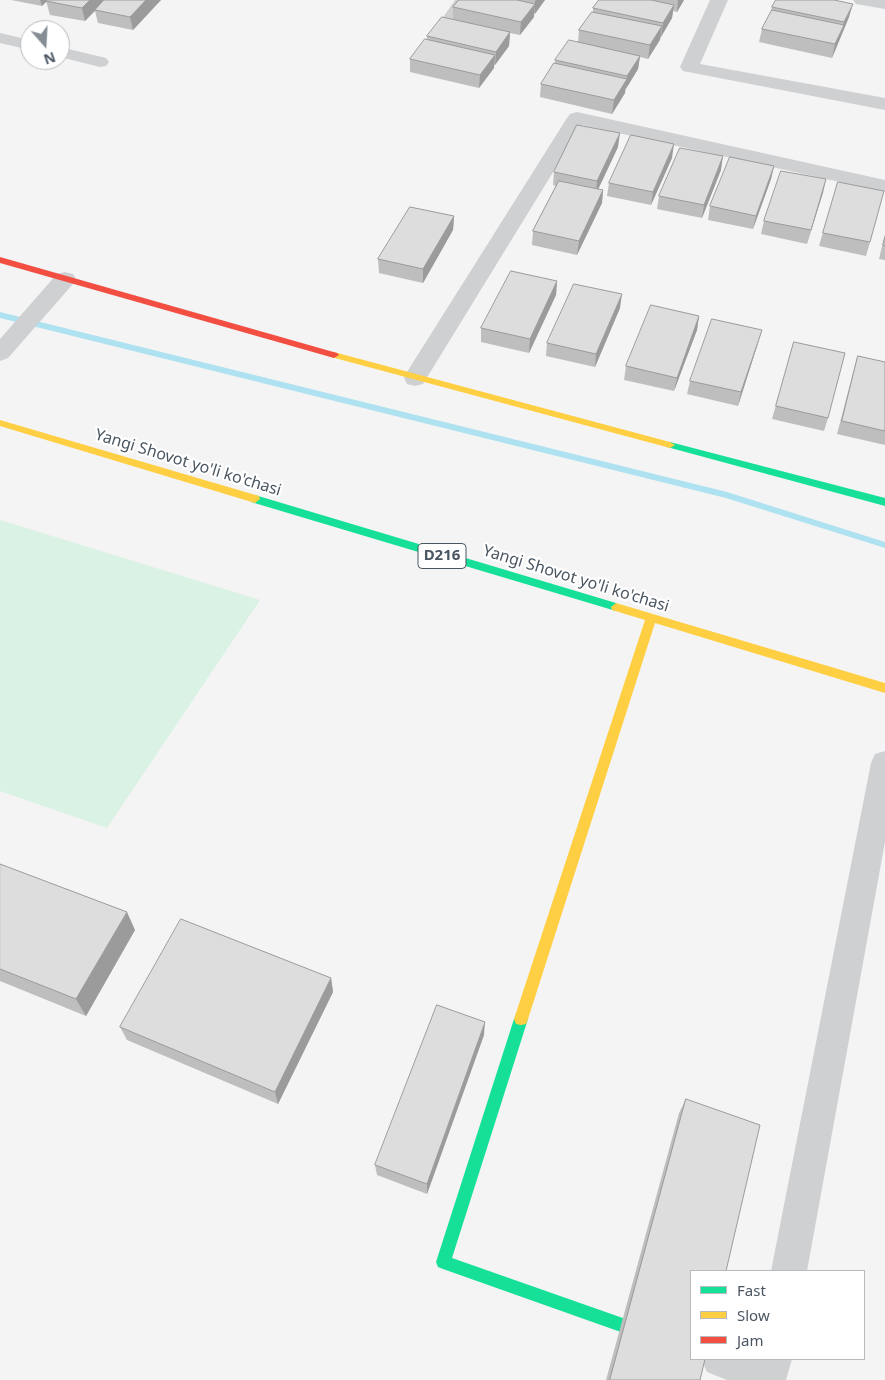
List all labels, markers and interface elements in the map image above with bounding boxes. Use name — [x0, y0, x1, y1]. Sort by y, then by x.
north arrow — [20, 20, 70, 70]
text: N — [41, 48, 58, 70]
street label: Yangi Shovot yo'li ko'chasi — [93, 425, 283, 501]
street label: Yangi Shovot yo'li ko'chasi — [481, 541, 671, 617]
road number: D216 — [418, 544, 466, 568]
legend — [690, 1270, 865, 1360]
text: Fast — [737, 1280, 766, 1300]
text: Slow — [737, 1305, 770, 1325]
text: Jam — [737, 1330, 764, 1350]

